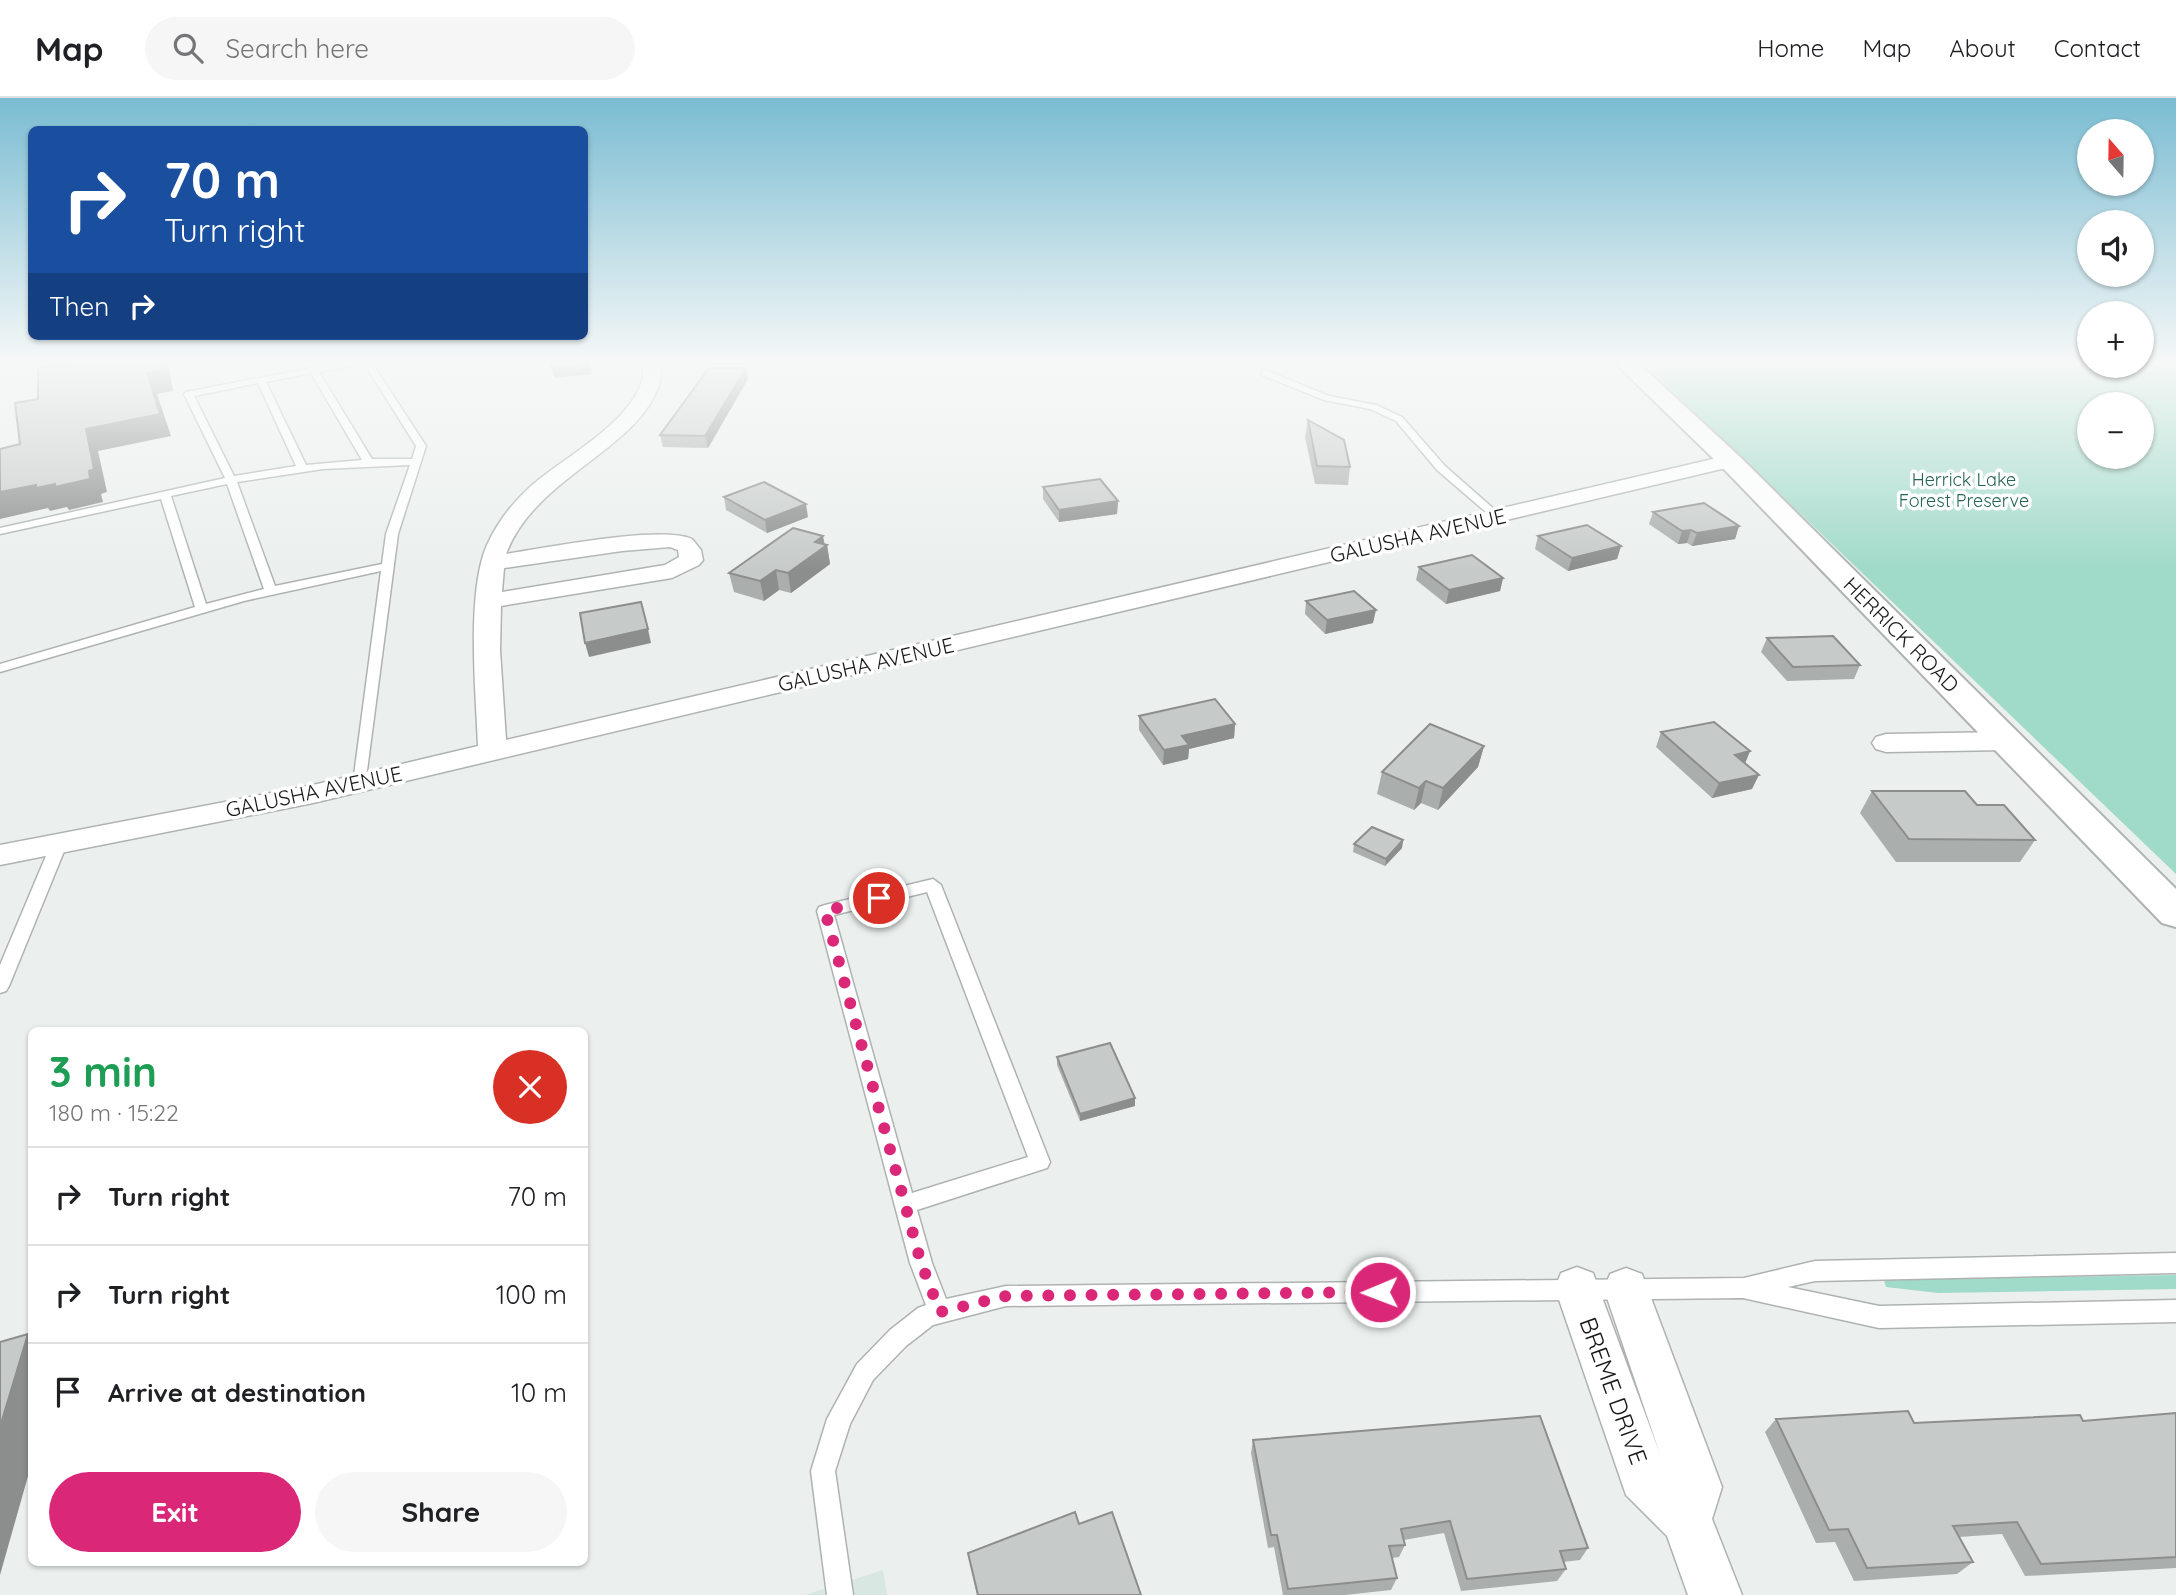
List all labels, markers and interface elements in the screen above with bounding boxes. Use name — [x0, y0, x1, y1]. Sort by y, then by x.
search box — [145, 17, 635, 80]
text: Map — [35, 28, 103, 69]
icon: search — [169, 29, 207, 67]
text: Search here — [225, 32, 369, 65]
text: Home — [1757, 33, 1824, 63]
text: Map — [1862, 33, 1911, 63]
text: About — [1949, 33, 2016, 63]
text: Contact — [2054, 33, 2141, 63]
north arrow — [2077, 119, 2154, 196]
map controls — [2077, 119, 2154, 469]
text: 70 m — [164, 149, 280, 210]
icon: right — [49, 154, 140, 245]
text: Turn right — [164, 210, 305, 250]
button: sound — [2077, 210, 2154, 287]
icon: right — [123, 287, 161, 325]
text: Then — [49, 290, 109, 323]
button: + — [2077, 301, 2154, 378]
button: − — [2077, 392, 2154, 469]
park label: Herrick Lake Forest Preserve — [1899, 468, 2029, 512]
street label: GALUSHA AVENUE — [1327, 502, 1508, 568]
street label: HERRICK ROAD — [1839, 571, 1965, 697]
street label: GALUSHA AVENUE — [775, 631, 956, 697]
street label: GALUSHA AVENUE — [223, 760, 404, 822]
pin — [849, 868, 909, 928]
icon: arrive — [860, 879, 898, 917]
text: 3 min — [49, 1045, 157, 1098]
button: close — [493, 1050, 567, 1124]
text: 180 m · 15:22 — [49, 1098, 179, 1127]
icon: right — [49, 1177, 87, 1215]
text: Turn right — [108, 1180, 230, 1213]
text: 70 m — [507, 1180, 567, 1213]
position arrow — [1343, 1255, 1417, 1329]
icon: right — [49, 1275, 87, 1313]
text: Turn right — [108, 1278, 230, 1311]
text: 100 m — [496, 1278, 567, 1311]
street label: BREME DRIVE — [1573, 1313, 1654, 1468]
icon: arrive — [49, 1373, 87, 1411]
text: Arrive at destination — [108, 1376, 366, 1409]
text: 10 m — [511, 1376, 567, 1409]
button: Exit — [49, 1472, 301, 1552]
button: Share — [315, 1472, 567, 1552]

